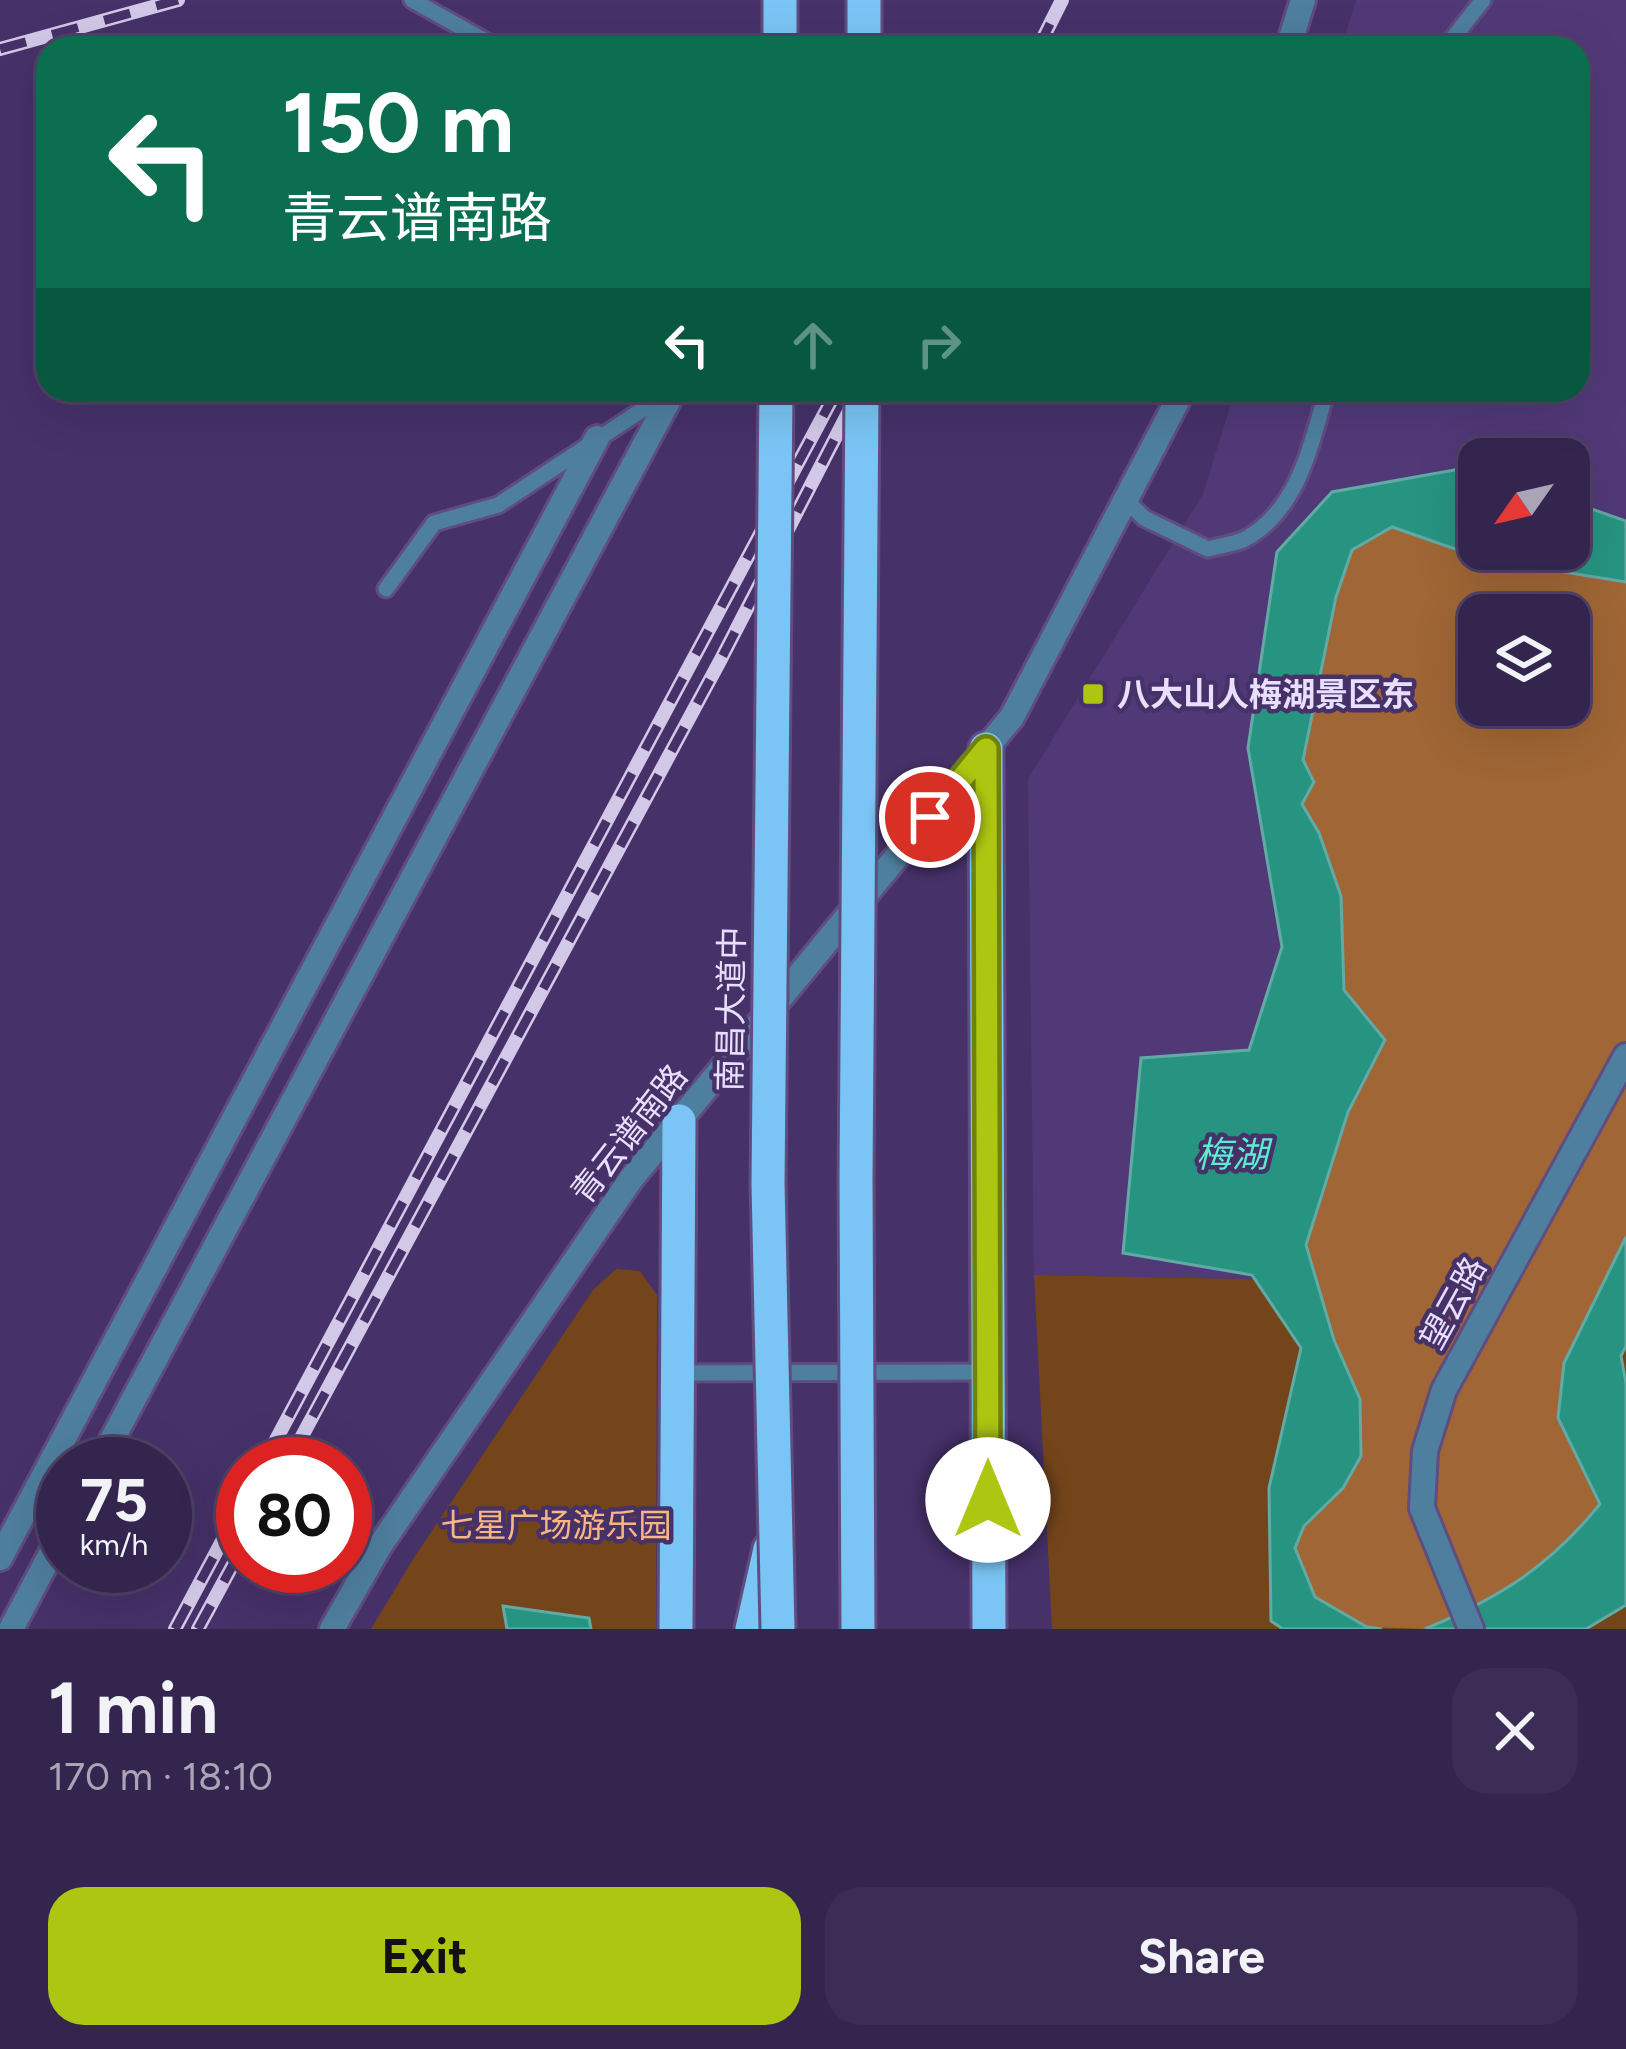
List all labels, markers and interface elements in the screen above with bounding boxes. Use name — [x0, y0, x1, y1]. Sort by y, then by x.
text: 150 m — [282, 72, 514, 173]
icon: left — [84, 84, 240, 240]
text: 青云谱南路 — [282, 186, 552, 251]
icon: left — [654, 312, 720, 378]
icon: ahead — [780, 312, 846, 378]
icon: right — [906, 312, 972, 378]
north arrow — [1458, 438, 1590, 570]
map controls — [1458, 438, 1590, 726]
button: layers — [1458, 594, 1590, 726]
place label: 八大山人梅湖景区东 — [1117, 675, 1414, 714]
marker: 八大山人梅湖景区东 — [1080, 681, 1106, 707]
pin — [879, 766, 981, 868]
icon: arrive — [897, 784, 963, 850]
street label: 南昌大道中 — [710, 926, 752, 1092]
street label: 青云谱南路 — [563, 1057, 695, 1211]
water label: 梅湖 — [1196, 1133, 1273, 1176]
street label: 望云路 — [1412, 1250, 1494, 1356]
speed limit sign: 80 — [216, 1437, 372, 1593]
position arrow — [925, 1437, 1051, 1563]
text: 75 — [80, 1464, 148, 1536]
park label: 七星广场游乐园 — [441, 1506, 672, 1545]
text: km/h — [80, 1526, 148, 1563]
text: 1 min — [48, 1665, 218, 1751]
button: close — [1452, 1668, 1578, 1794]
text: 170 m · 18:10 — [48, 1753, 273, 1800]
button: Exit — [48, 1887, 801, 2025]
button: Share — [825, 1887, 1578, 2025]

